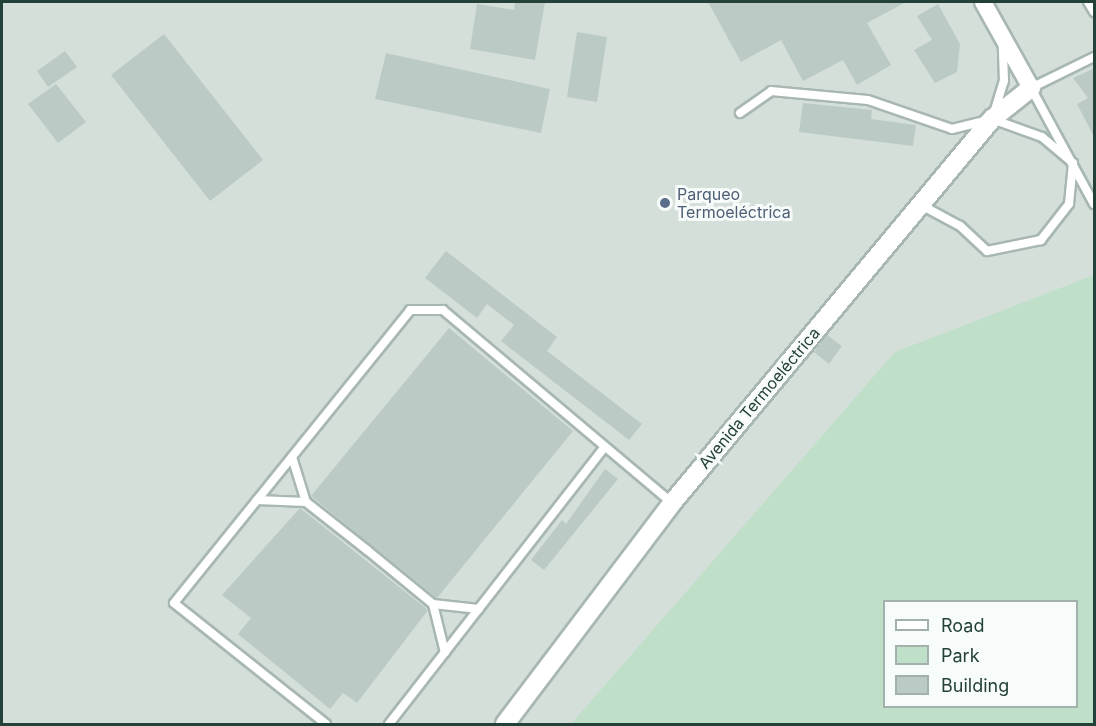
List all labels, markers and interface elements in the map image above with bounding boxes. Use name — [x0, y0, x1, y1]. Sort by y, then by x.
place label: Parqueo Termoeléctrica — [677, 184, 791, 222]
marker: Parqueo Termoeléctrica — [658, 196, 672, 210]
street label: Avenida Termoeléctrica — [694, 324, 824, 472]
legend — [883, 600, 1078, 708]
text: Road — [941, 615, 984, 636]
text: Park — [941, 645, 980, 666]
text: Building — [941, 675, 1009, 696]

